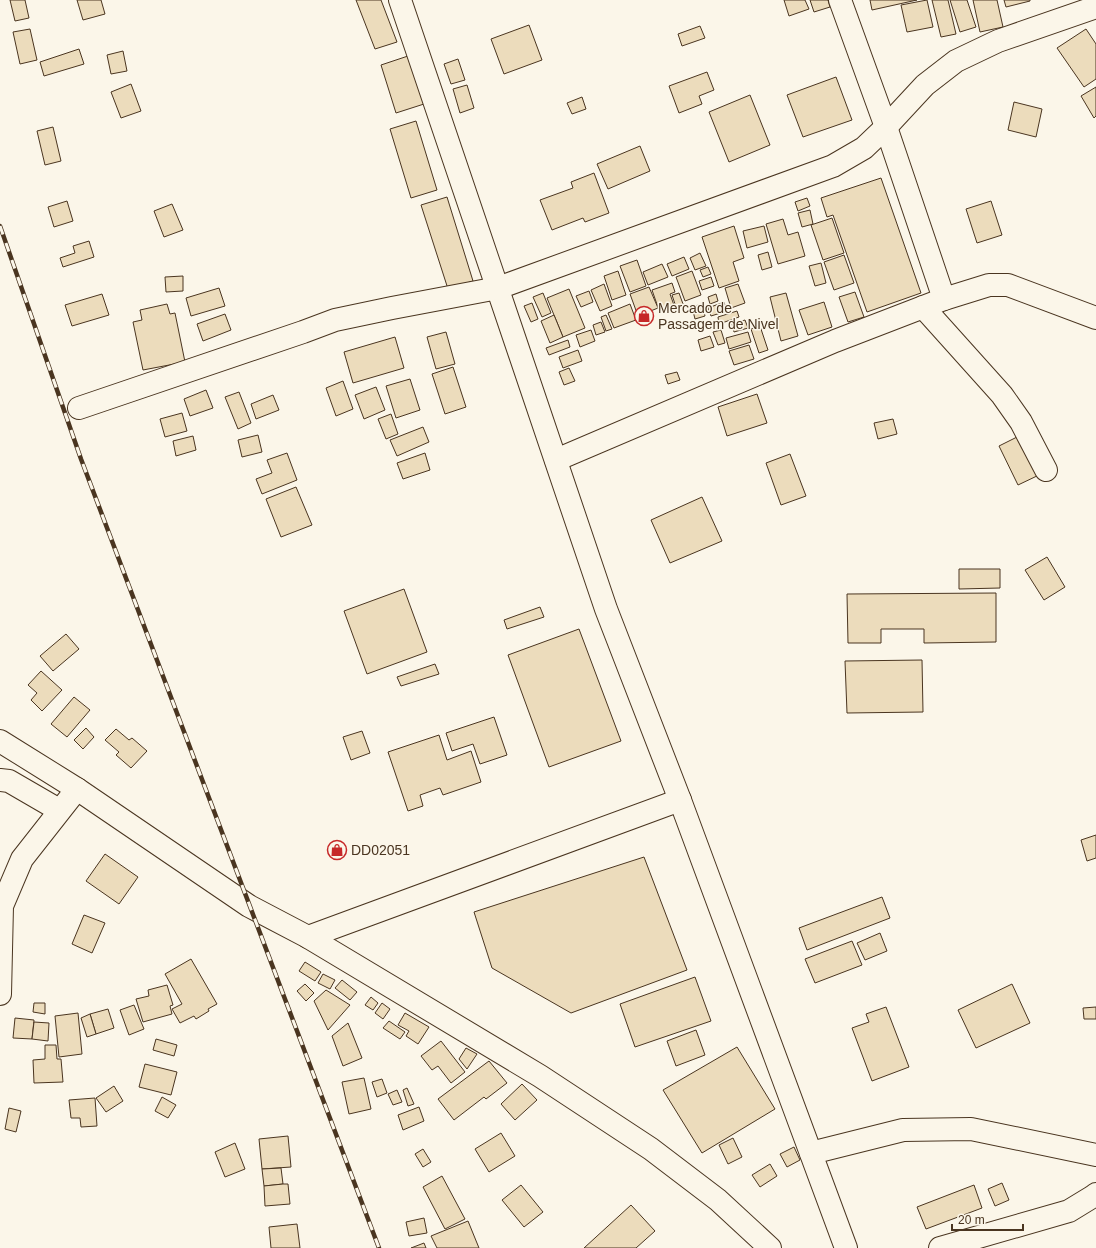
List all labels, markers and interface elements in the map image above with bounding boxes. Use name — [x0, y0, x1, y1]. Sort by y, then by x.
place label: Mercado de Passagem de Nivel — [658, 300, 779, 332]
shop icon: Mercado de Passagem de Nivel — [633, 305, 655, 327]
shop icon: DD02051 — [326, 839, 348, 861]
place label: DD02051 — [351, 842, 410, 858]
scale bar — [952, 1206, 1023, 1232]
text: 20 m — [958, 1213, 985, 1227]

